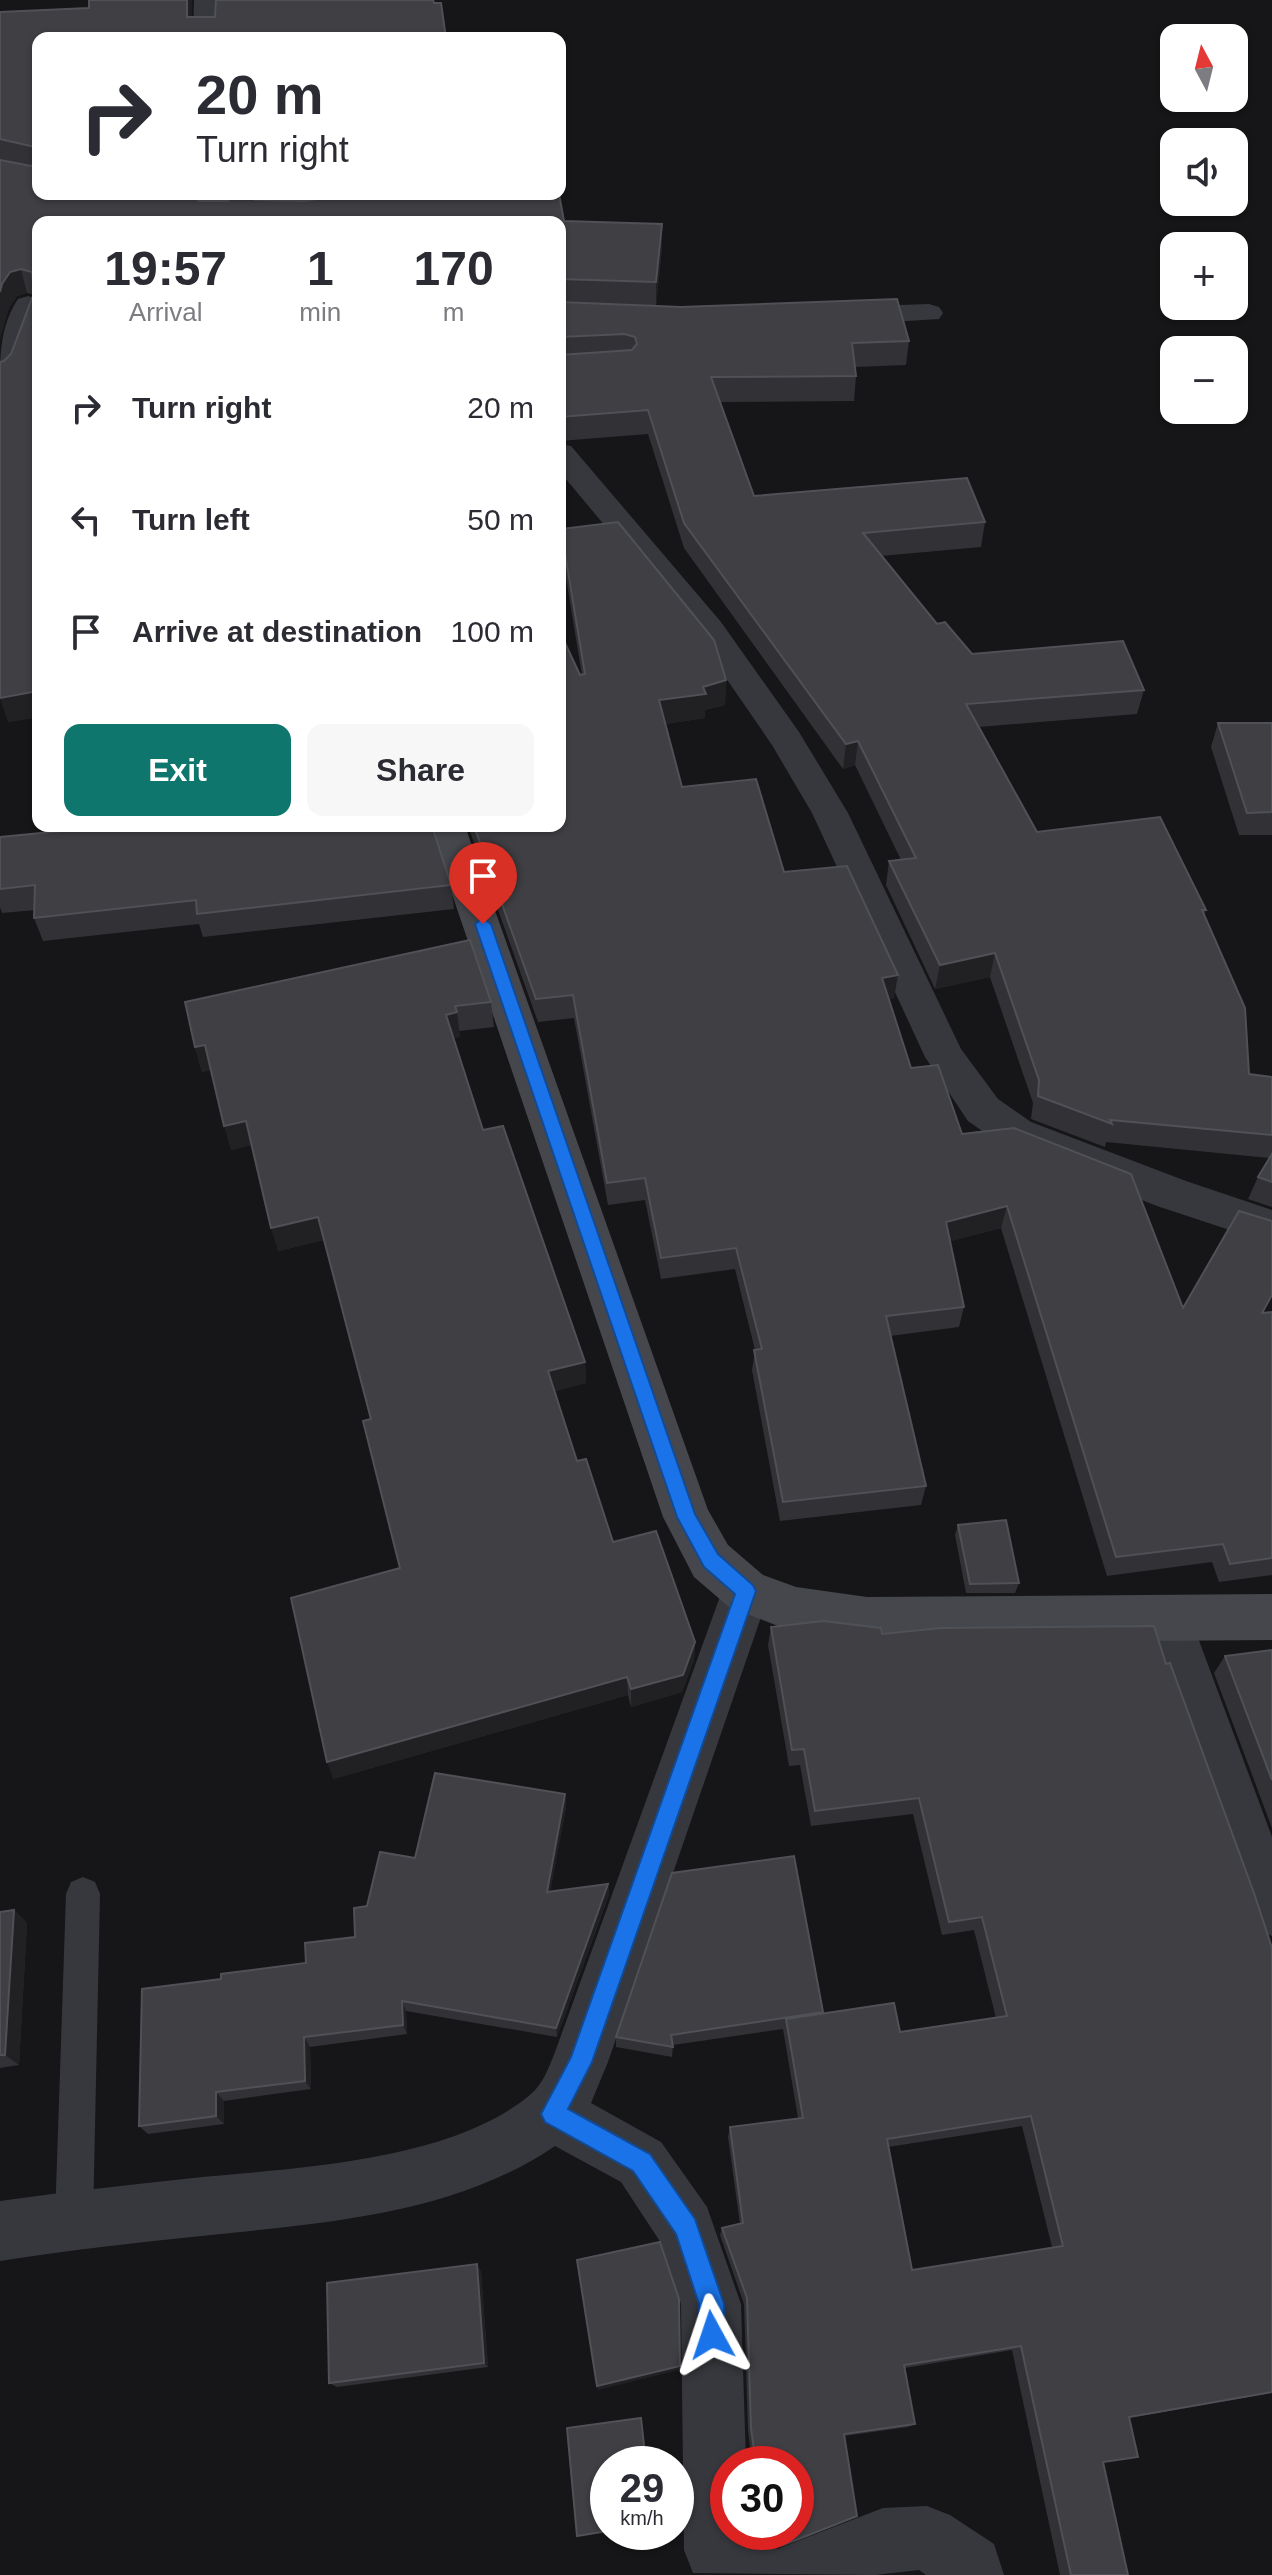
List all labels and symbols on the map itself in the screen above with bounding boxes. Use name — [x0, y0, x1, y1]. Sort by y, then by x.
north arrow — [1160, 24, 1248, 112]
pin — [449, 842, 517, 924]
position arrow — [670, 2293, 754, 2377]
speed limit sign: 30 — [710, 2446, 814, 2550]

